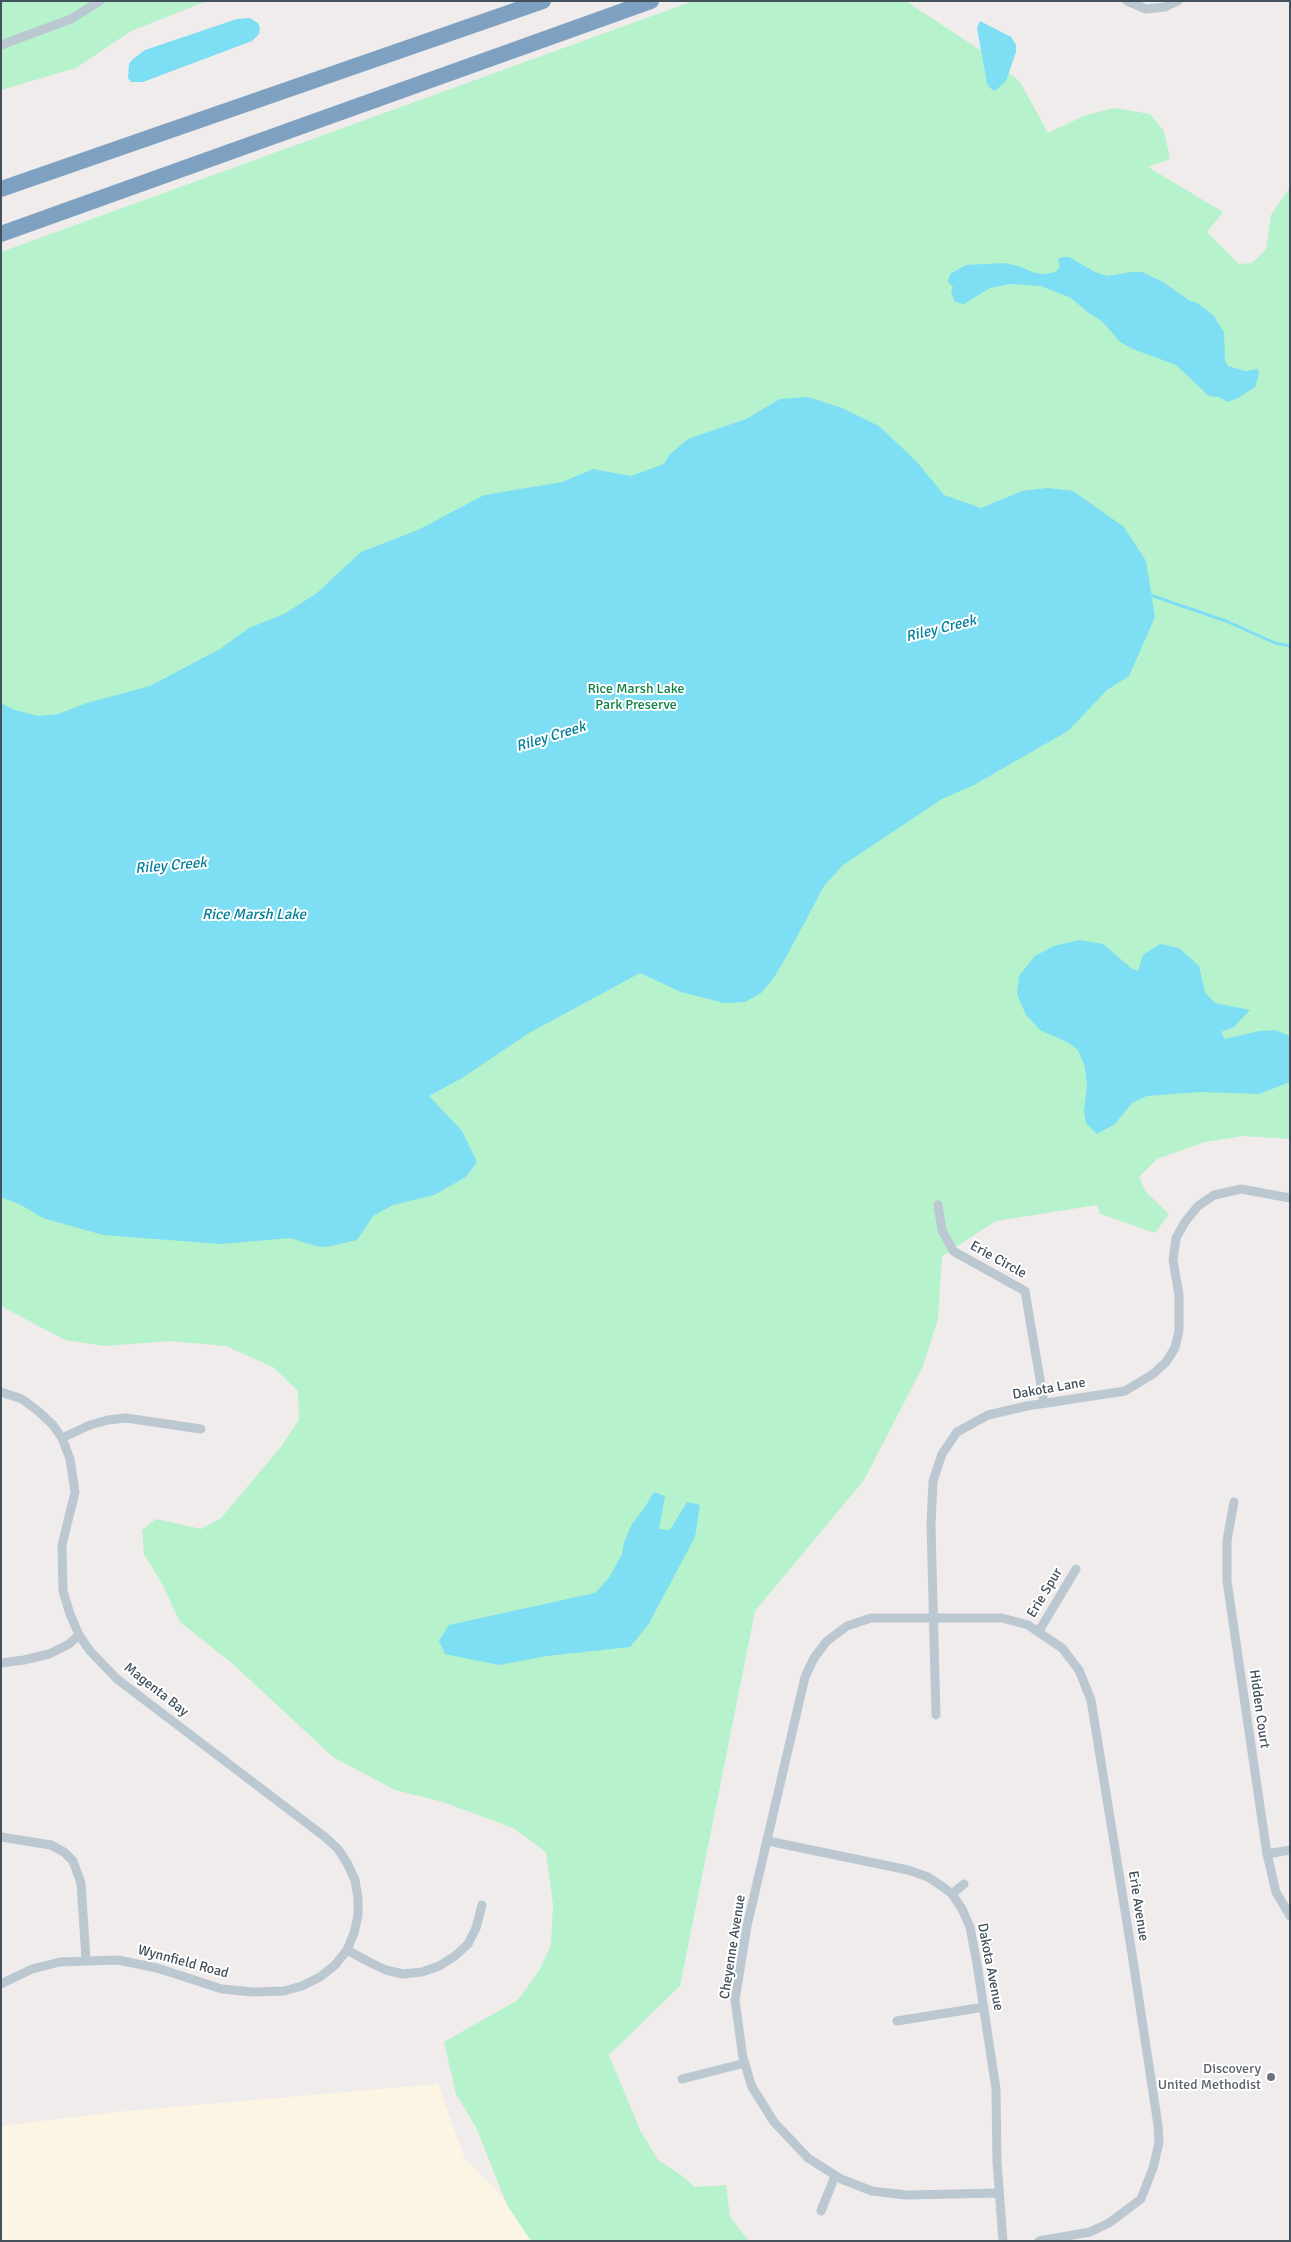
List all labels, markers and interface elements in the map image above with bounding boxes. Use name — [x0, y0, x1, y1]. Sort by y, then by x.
water label: Riley Creek — [904, 612, 978, 646]
park label: Rice Marsh Lake Park Preserve — [587, 681, 685, 714]
water label: Riley Creek — [514, 718, 588, 756]
water label: Riley Creek — [134, 854, 208, 878]
water label: Rice Marsh Lake — [202, 906, 306, 924]
street label: Erie Circle — [967, 1238, 1029, 1282]
street label: Dakota Lane — [1011, 1374, 1087, 1404]
street label: Erie Spur — [1024, 1565, 1066, 1621]
street label: Magenta Bay — [120, 1660, 192, 1720]
street label: Hidden Court — [1245, 1669, 1273, 1749]
street label: Erie Avenue — [1124, 1870, 1152, 1942]
street label: Cheyenne Avenue — [716, 1894, 750, 2000]
street label: Dakota Avenue — [973, 1922, 1007, 2012]
street label: Wynnfield Road — [136, 1942, 230, 1982]
place label: Discovery United Methodist — [1158, 2061, 1261, 2094]
marker: Discovery United Methodist — [1265, 2071, 1277, 2083]

